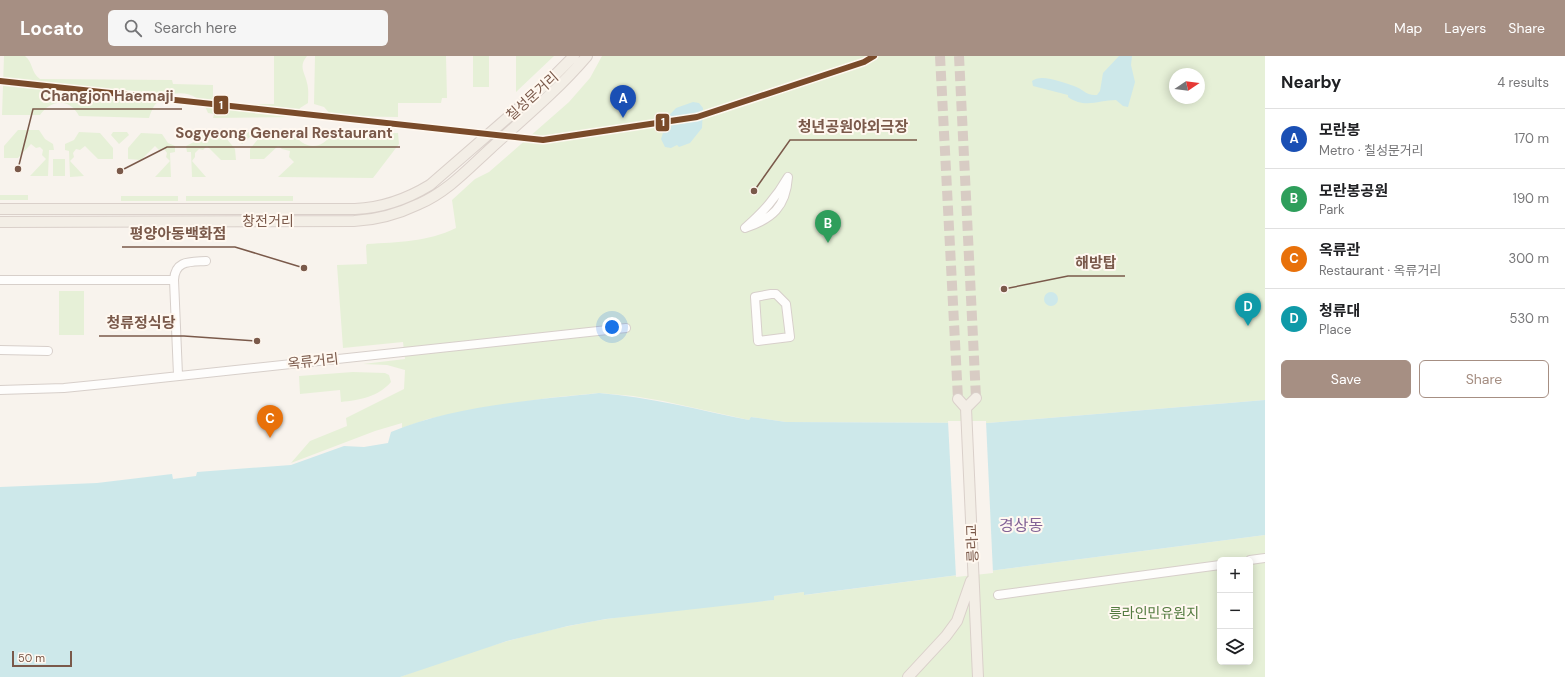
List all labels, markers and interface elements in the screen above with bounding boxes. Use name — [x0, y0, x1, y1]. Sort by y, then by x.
search box — [108, 10, 388, 46]
text: Locato — [20, 16, 84, 41]
icon: search — [122, 17, 144, 39]
text: Search here — [154, 18, 237, 38]
text: Map — [1394, 19, 1422, 37]
text: Layers — [1444, 19, 1486, 37]
text: Share — [1508, 19, 1545, 37]
street label: 칠성문거리 — [502, 68, 562, 124]
north arrow — [1169, 68, 1205, 104]
text: Nearby — [1281, 71, 1341, 93]
text: 4 results — [1497, 74, 1549, 91]
callout: Changjon Haemaji — [33, 82, 182, 109]
pin: A — [610, 85, 636, 118]
text: Changjon Haemaji — [40, 86, 174, 106]
line badge: 1 — [213, 95, 229, 115]
text: 1 — [219, 98, 223, 112]
line badge: 1 — [655, 113, 670, 132]
callout: 청년공원야외극장 — [790, 113, 917, 140]
text: 1 — [661, 115, 665, 129]
text: 청년공원야외극장 — [798, 117, 908, 137]
callout: Sogyeong General Restaurant — [167, 120, 400, 147]
text: 모란봉 — [1319, 120, 1360, 140]
text: Sogyeong General Restaurant — [175, 123, 393, 143]
text: A — [1289, 130, 1299, 147]
text: 170 m — [1514, 130, 1549, 147]
text: Metro · 칠성문거리 — [1319, 142, 1424, 159]
text: 모란봉공원 — [1319, 181, 1388, 201]
text: B — [1290, 190, 1298, 207]
text: 190 m — [1513, 190, 1549, 207]
text: Park — [1319, 201, 1345, 218]
pin: B — [815, 210, 841, 243]
street label: 창전거리 — [242, 212, 294, 230]
callout: 평양아동백화점 — [122, 220, 235, 247]
text: 평양아동백화점 — [130, 224, 226, 244]
text: 옥류관 — [1319, 240, 1360, 260]
callout: 해방탑 — [1068, 249, 1125, 276]
text: C — [1289, 250, 1299, 267]
text: 300 m — [1508, 250, 1549, 267]
text: 해방탑 — [1075, 253, 1117, 273]
text: Restaurant · 옥류거리 — [1319, 262, 1441, 279]
pin: D — [1235, 293, 1261, 326]
text: 청류대 — [1319, 301, 1360, 321]
callout: 청류정식당 — [99, 309, 184, 336]
text: D — [1289, 310, 1299, 327]
text: 530 m — [1509, 310, 1549, 327]
text: 청류정식당 — [106, 313, 176, 333]
your location — [602, 317, 622, 337]
text: Place — [1319, 321, 1351, 338]
street label: 옥류거리 — [286, 349, 340, 373]
button: Save — [1281, 360, 1411, 398]
button: Share — [1419, 360, 1549, 398]
pin: C — [257, 405, 283, 438]
district label: 경상동 — [999, 515, 1043, 536]
street label: 릉라교 — [962, 523, 982, 563]
map controls — [1217, 557, 1253, 665]
button: + — [1217, 557, 1253, 593]
button: − — [1217, 593, 1253, 629]
park label: 릉라인민유원지 — [1109, 604, 1199, 622]
button: layers — [1217, 629, 1253, 665]
scale bar — [12, 649, 72, 668]
text: 50 m — [18, 651, 45, 665]

